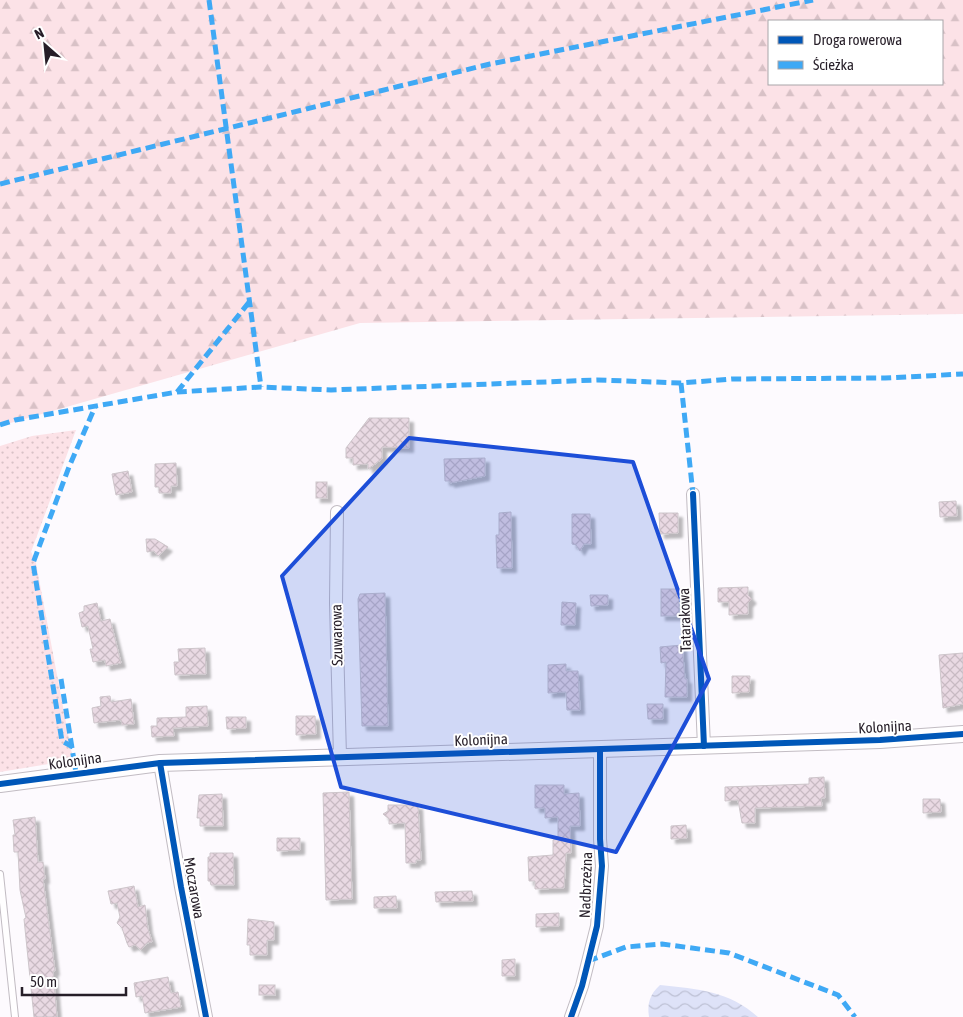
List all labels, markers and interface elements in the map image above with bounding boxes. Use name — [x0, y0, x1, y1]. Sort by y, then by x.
north arrow — [20, 20, 70, 70]
legend — [768, 20, 943, 85]
text: N — [32, 24, 46, 42]
text: Droga rowerowa — [813, 31, 902, 48]
text: Ścieżka — [813, 56, 854, 73]
street label: Tatarakowa — [675, 588, 694, 652]
street label: Szuwarowa — [327, 604, 346, 666]
street label: Kolonijna — [858, 717, 912, 736]
street label: Kolonijna — [454, 730, 508, 749]
street label: Kolonijna — [47, 748, 103, 773]
street label: Nadbrzeżna — [576, 852, 595, 918]
street label: Moczarowa — [181, 856, 208, 920]
scale bar — [22, 964, 126, 996]
text: 50 m — [30, 973, 57, 990]

